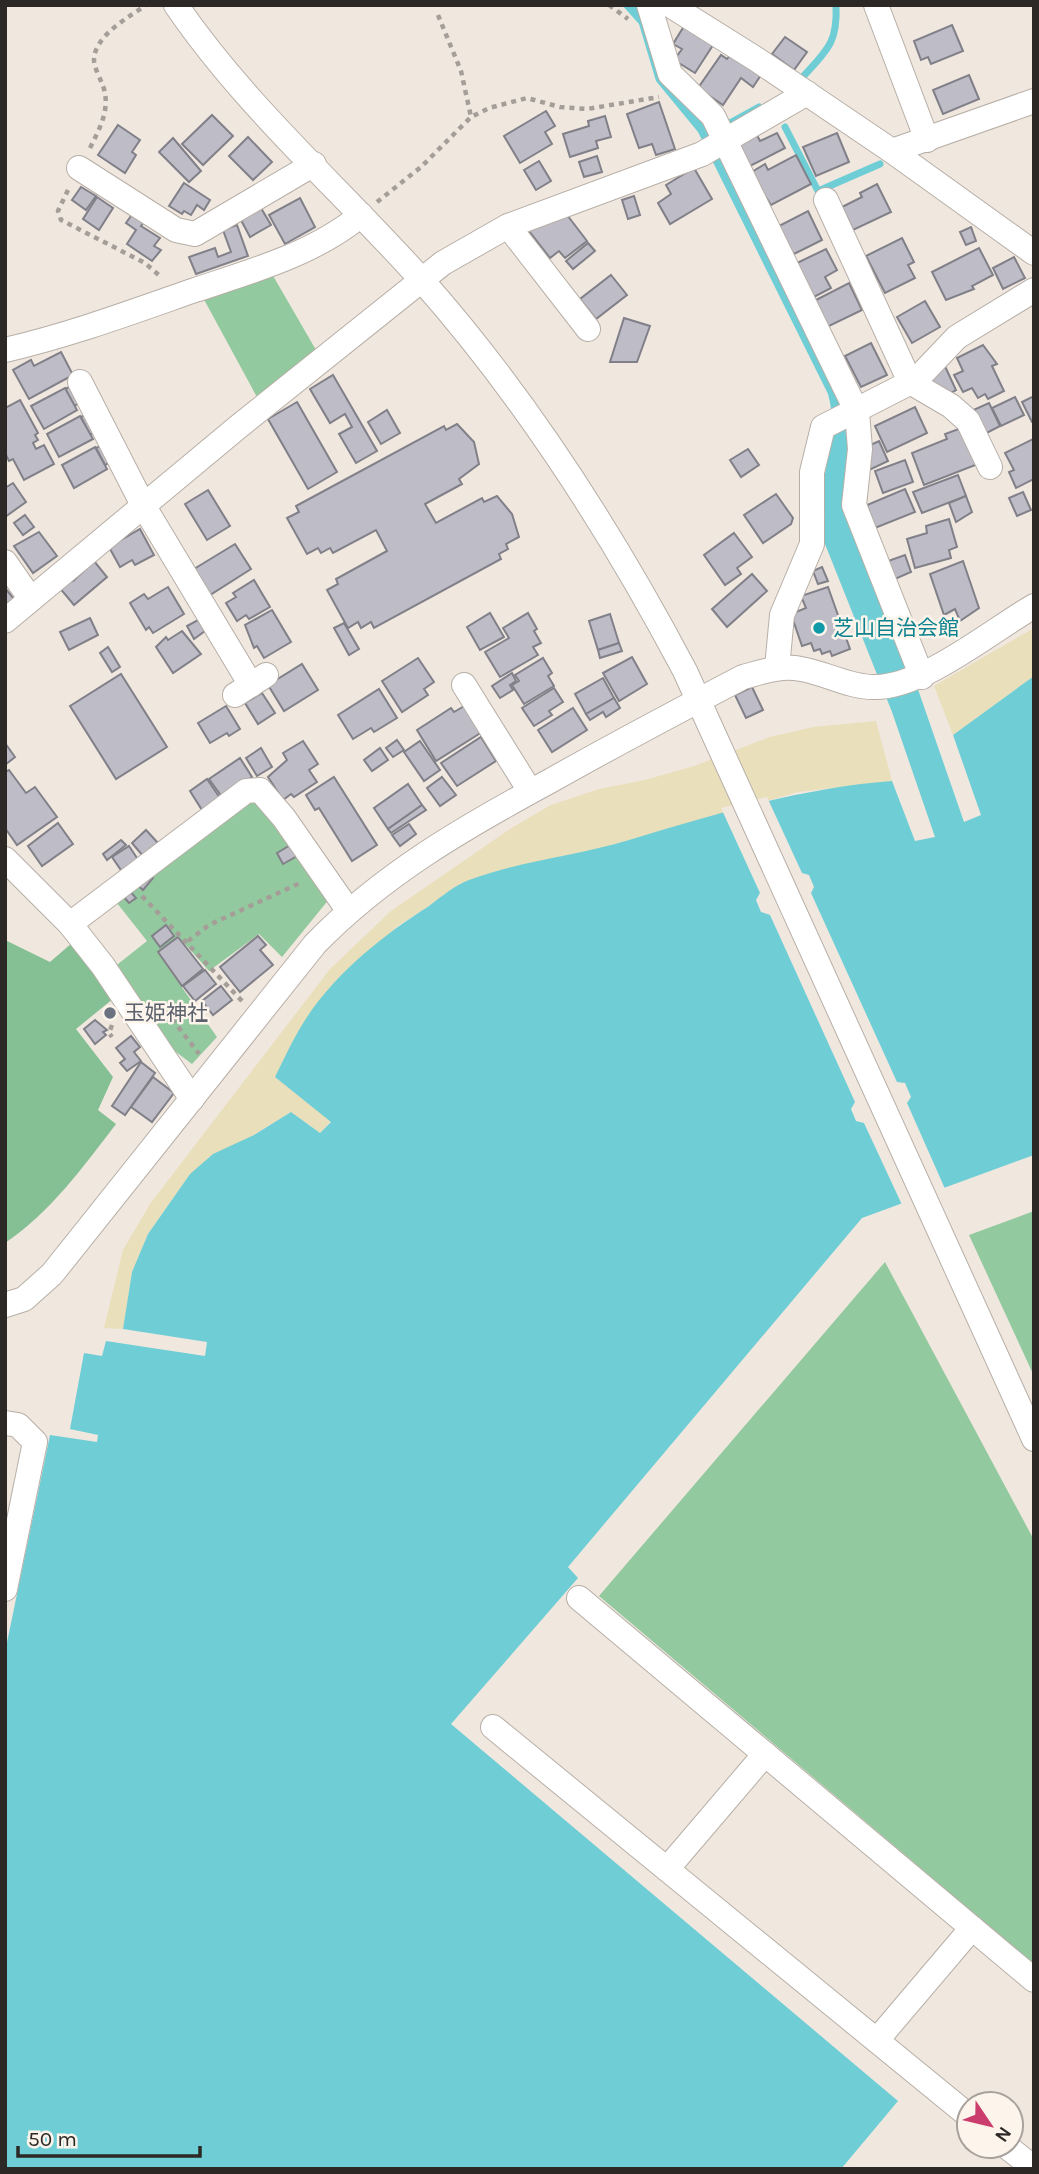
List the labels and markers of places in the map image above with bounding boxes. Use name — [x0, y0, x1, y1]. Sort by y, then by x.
place label: 芝山自治会館 — [833, 616, 959, 640]
marker: 芝山自治会館 — [811, 620, 827, 636]
place label: 玉姫神社 — [124, 1001, 208, 1025]
marker: 玉姫神社 — [102, 1005, 118, 1021]

